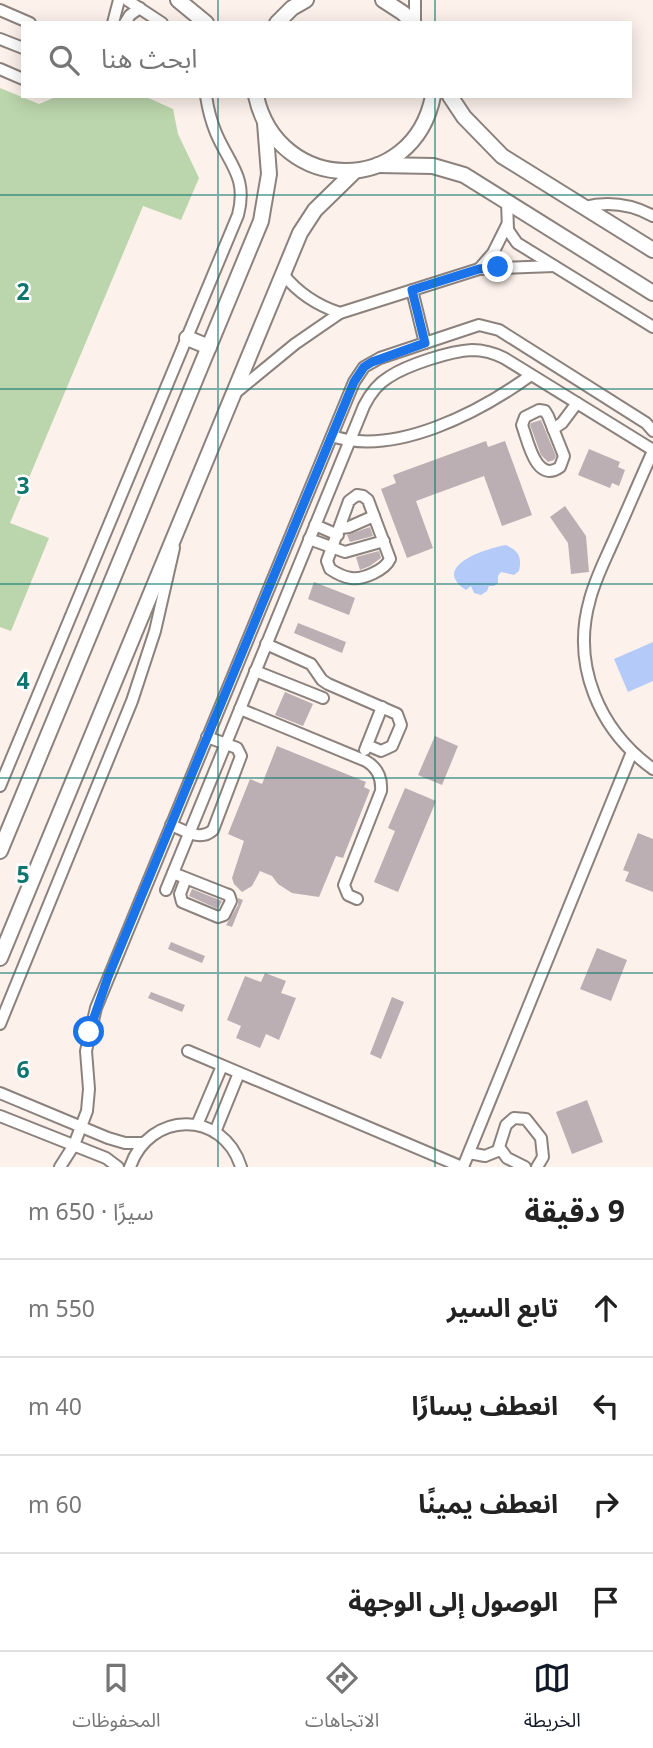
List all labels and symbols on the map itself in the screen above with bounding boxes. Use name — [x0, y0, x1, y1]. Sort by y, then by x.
route end — [482, 251, 513, 282]
text: 2 — [16, 275, 30, 307]
text: 3 — [16, 469, 30, 501]
text: 4 — [16, 664, 30, 696]
text: 5 — [16, 858, 30, 890]
route start — [73, 1016, 104, 1047]
text: 6 — [16, 1053, 30, 1085]

